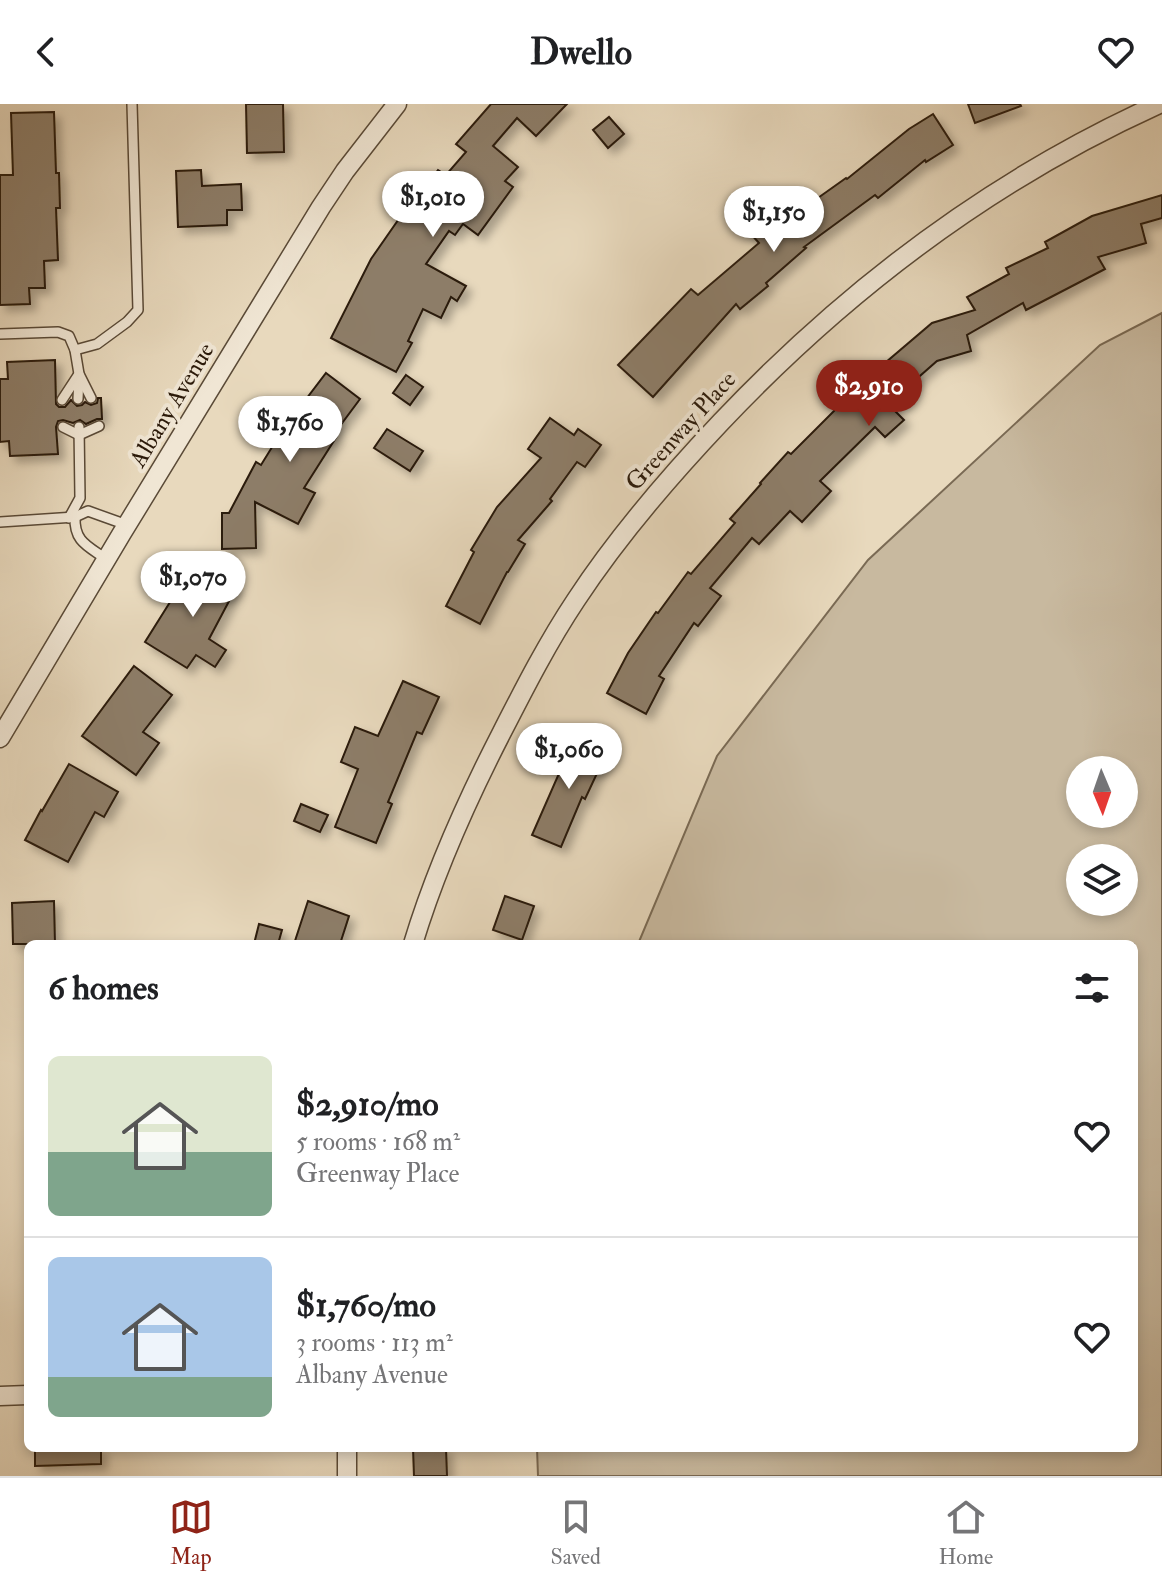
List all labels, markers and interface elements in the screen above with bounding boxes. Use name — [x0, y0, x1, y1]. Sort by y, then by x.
icon: back — [24, 30, 68, 74]
text: Dwello — [530, 30, 632, 75]
icon: heart — [1094, 30, 1138, 74]
pin: $1,010 — [368, 171, 498, 239]
text: $1,010 — [400, 181, 466, 213]
pin: $1,150 — [709, 186, 839, 254]
text: $1,150 — [742, 196, 806, 228]
street label: Albany Avenue — [122, 337, 221, 474]
pin: $2,910 — [804, 360, 934, 428]
street label: Greenway Place — [619, 365, 743, 497]
text: $2,910 — [834, 370, 904, 402]
pin: $1,760 — [225, 396, 355, 464]
text: $1,760 — [256, 406, 324, 438]
pin: $1,070 — [128, 551, 258, 619]
text: $1,070 — [159, 561, 227, 593]
pin: $1,060 — [504, 723, 634, 791]
text: $1,060 — [534, 733, 604, 765]
north arrow — [1066, 756, 1138, 828]
map controls — [1066, 756, 1138, 916]
button: layers — [1066, 844, 1138, 916]
icon: filters — [1070, 966, 1114, 1010]
text: 6 homes — [48, 967, 159, 1010]
text: $2,910/mo — [296, 1083, 439, 1126]
icon: home — [112, 1088, 208, 1184]
icon: heart — [1070, 1114, 1114, 1158]
text: 5 rooms · 168 m² — [296, 1126, 460, 1158]
text: Greenway Place — [296, 1158, 460, 1190]
text: $1,760/mo — [296, 1284, 436, 1327]
icon: home — [112, 1289, 208, 1385]
icon: heart — [1070, 1315, 1114, 1359]
text: 3 rooms · 113 m² — [296, 1327, 453, 1359]
text: Albany Avenue — [296, 1359, 448, 1391]
tab: Map — [169, 1495, 213, 1571]
tab: Saved — [551, 1495, 601, 1571]
tab: Home — [939, 1495, 993, 1571]

